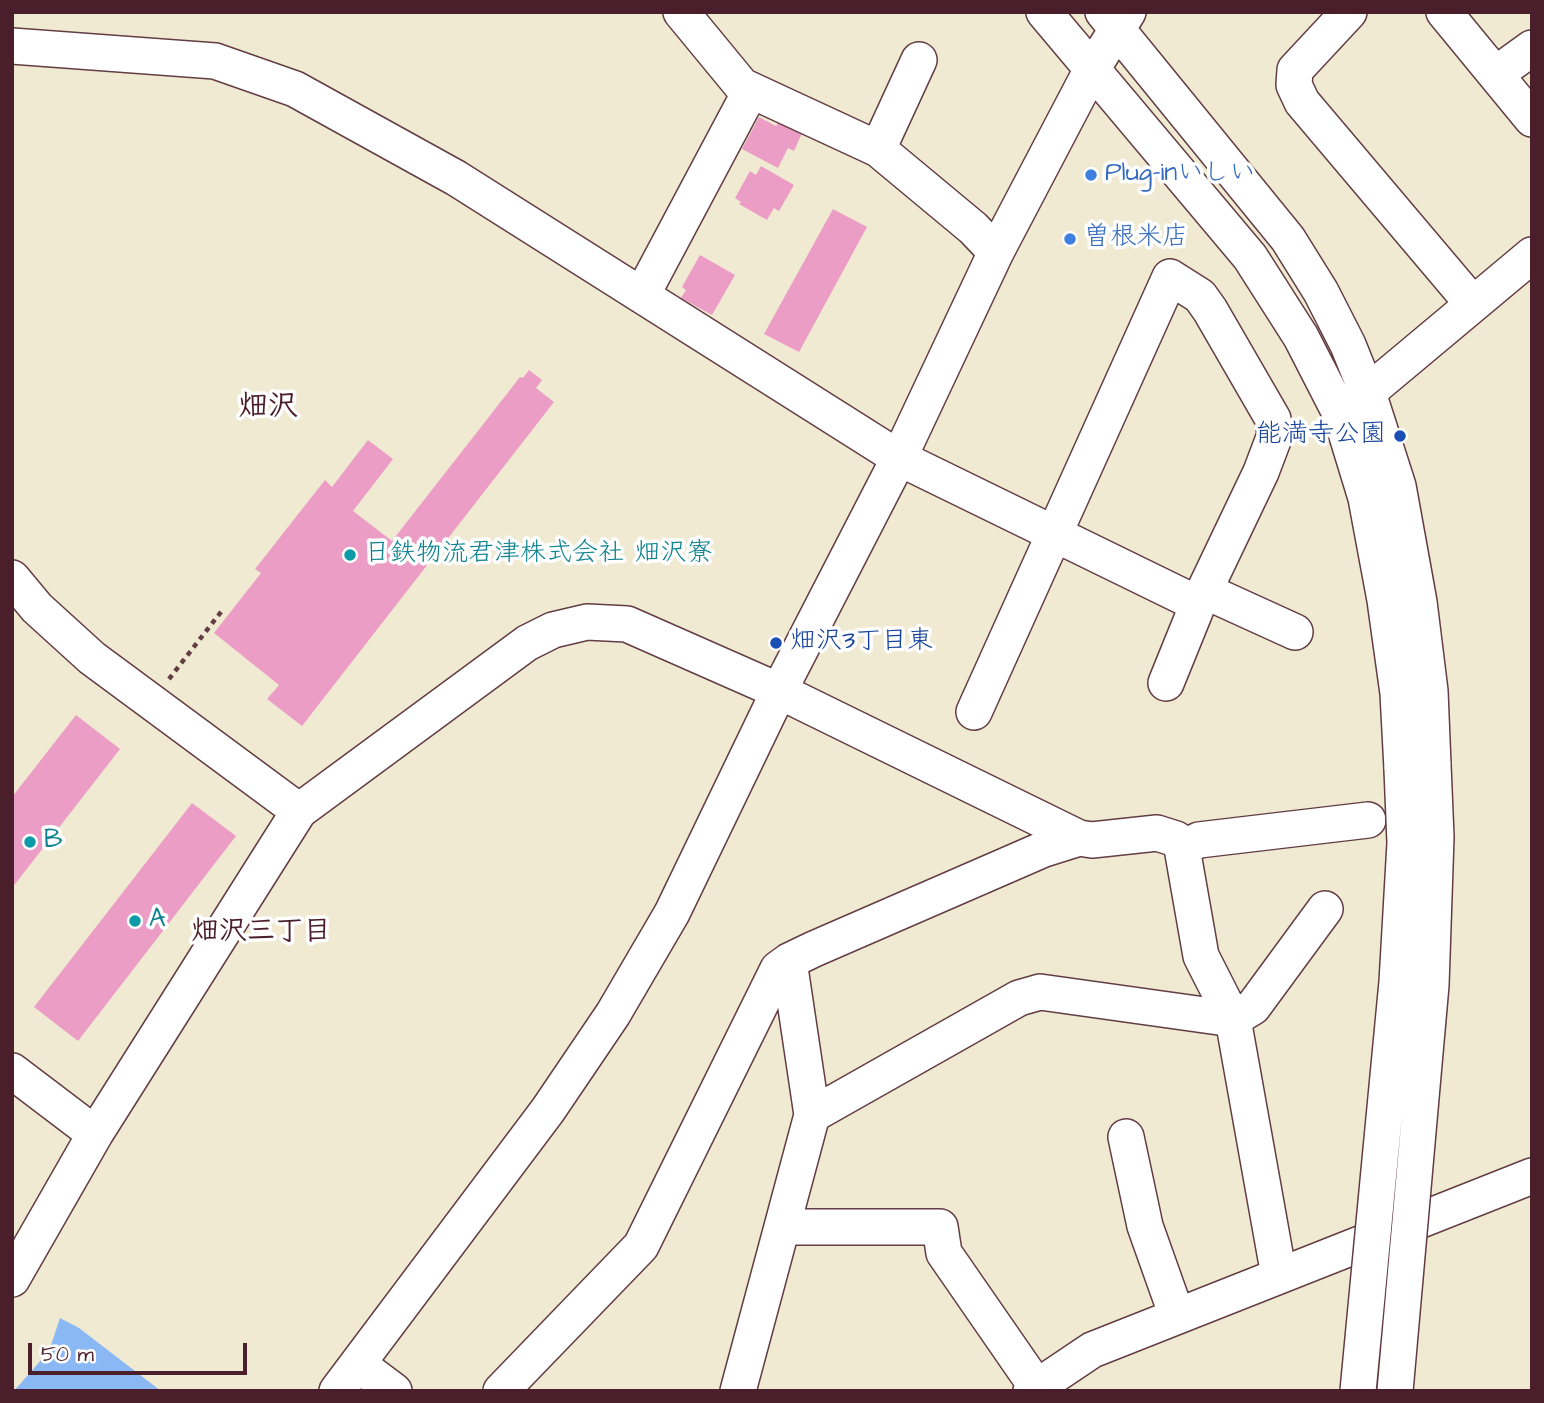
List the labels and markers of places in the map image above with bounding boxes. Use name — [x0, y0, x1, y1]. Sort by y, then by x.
place label: Plug-inいしい — [1105, 159, 1255, 191]
marker: Plug-inいしい — [1083, 167, 1099, 183]
place label: 曽根米店 — [1084, 223, 1188, 255]
marker: 曽根米店 — [1062, 231, 1078, 247]
place label: 能満寺公園 — [1256, 420, 1386, 452]
marker: 能満寺公園 — [1392, 428, 1408, 444]
place label: 日鉄物流君津株式会社 畑沢寮 — [364, 539, 712, 571]
marker: 日鉄物流君津株式会社 畑沢寮 — [342, 547, 358, 563]
place label: 畑沢3丁目東 — [790, 627, 933, 659]
marker: 畑沢3丁目東 — [768, 635, 784, 651]
place label: B — [44, 826, 62, 858]
marker: B — [22, 834, 38, 850]
place label: A — [149, 905, 166, 937]
marker: A — [127, 913, 143, 929]

